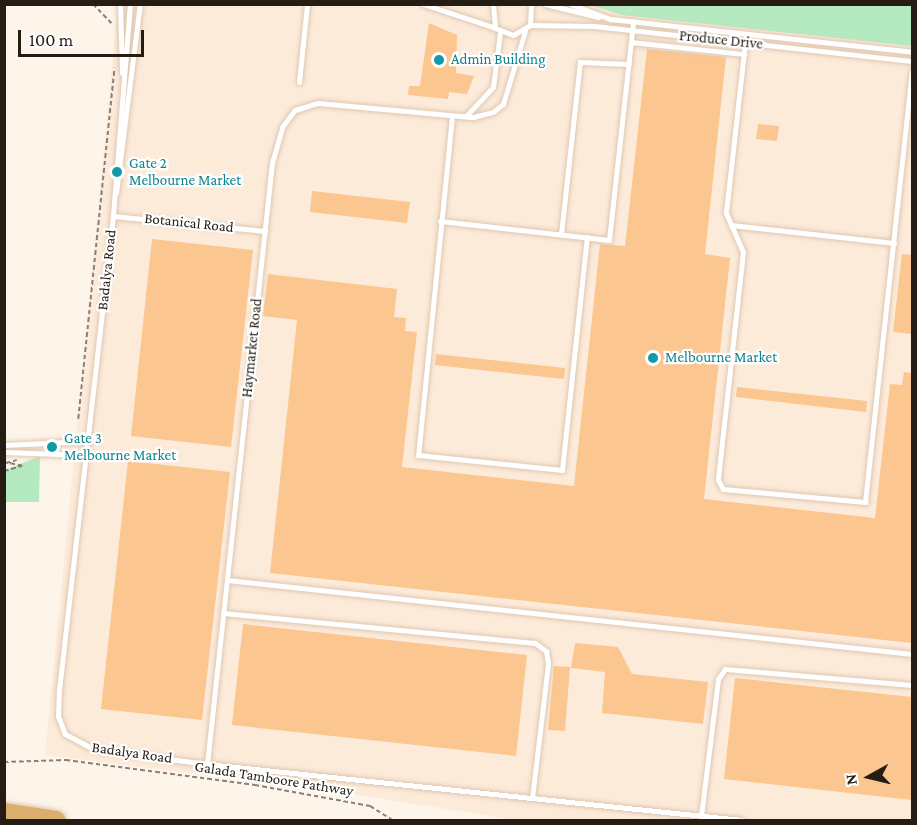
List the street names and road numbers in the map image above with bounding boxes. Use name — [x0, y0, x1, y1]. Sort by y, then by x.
street label: Produce Drive — [678, 27, 764, 53]
street label: Botanical Road — [143, 209, 235, 237]
street label: Badalya Road — [94, 229, 120, 311]
street label: Haymarket Road — [238, 297, 266, 399]
street label: Badalya Road — [91, 738, 173, 768]
street label: Galada Tamboore Pathway — [193, 758, 355, 800]

